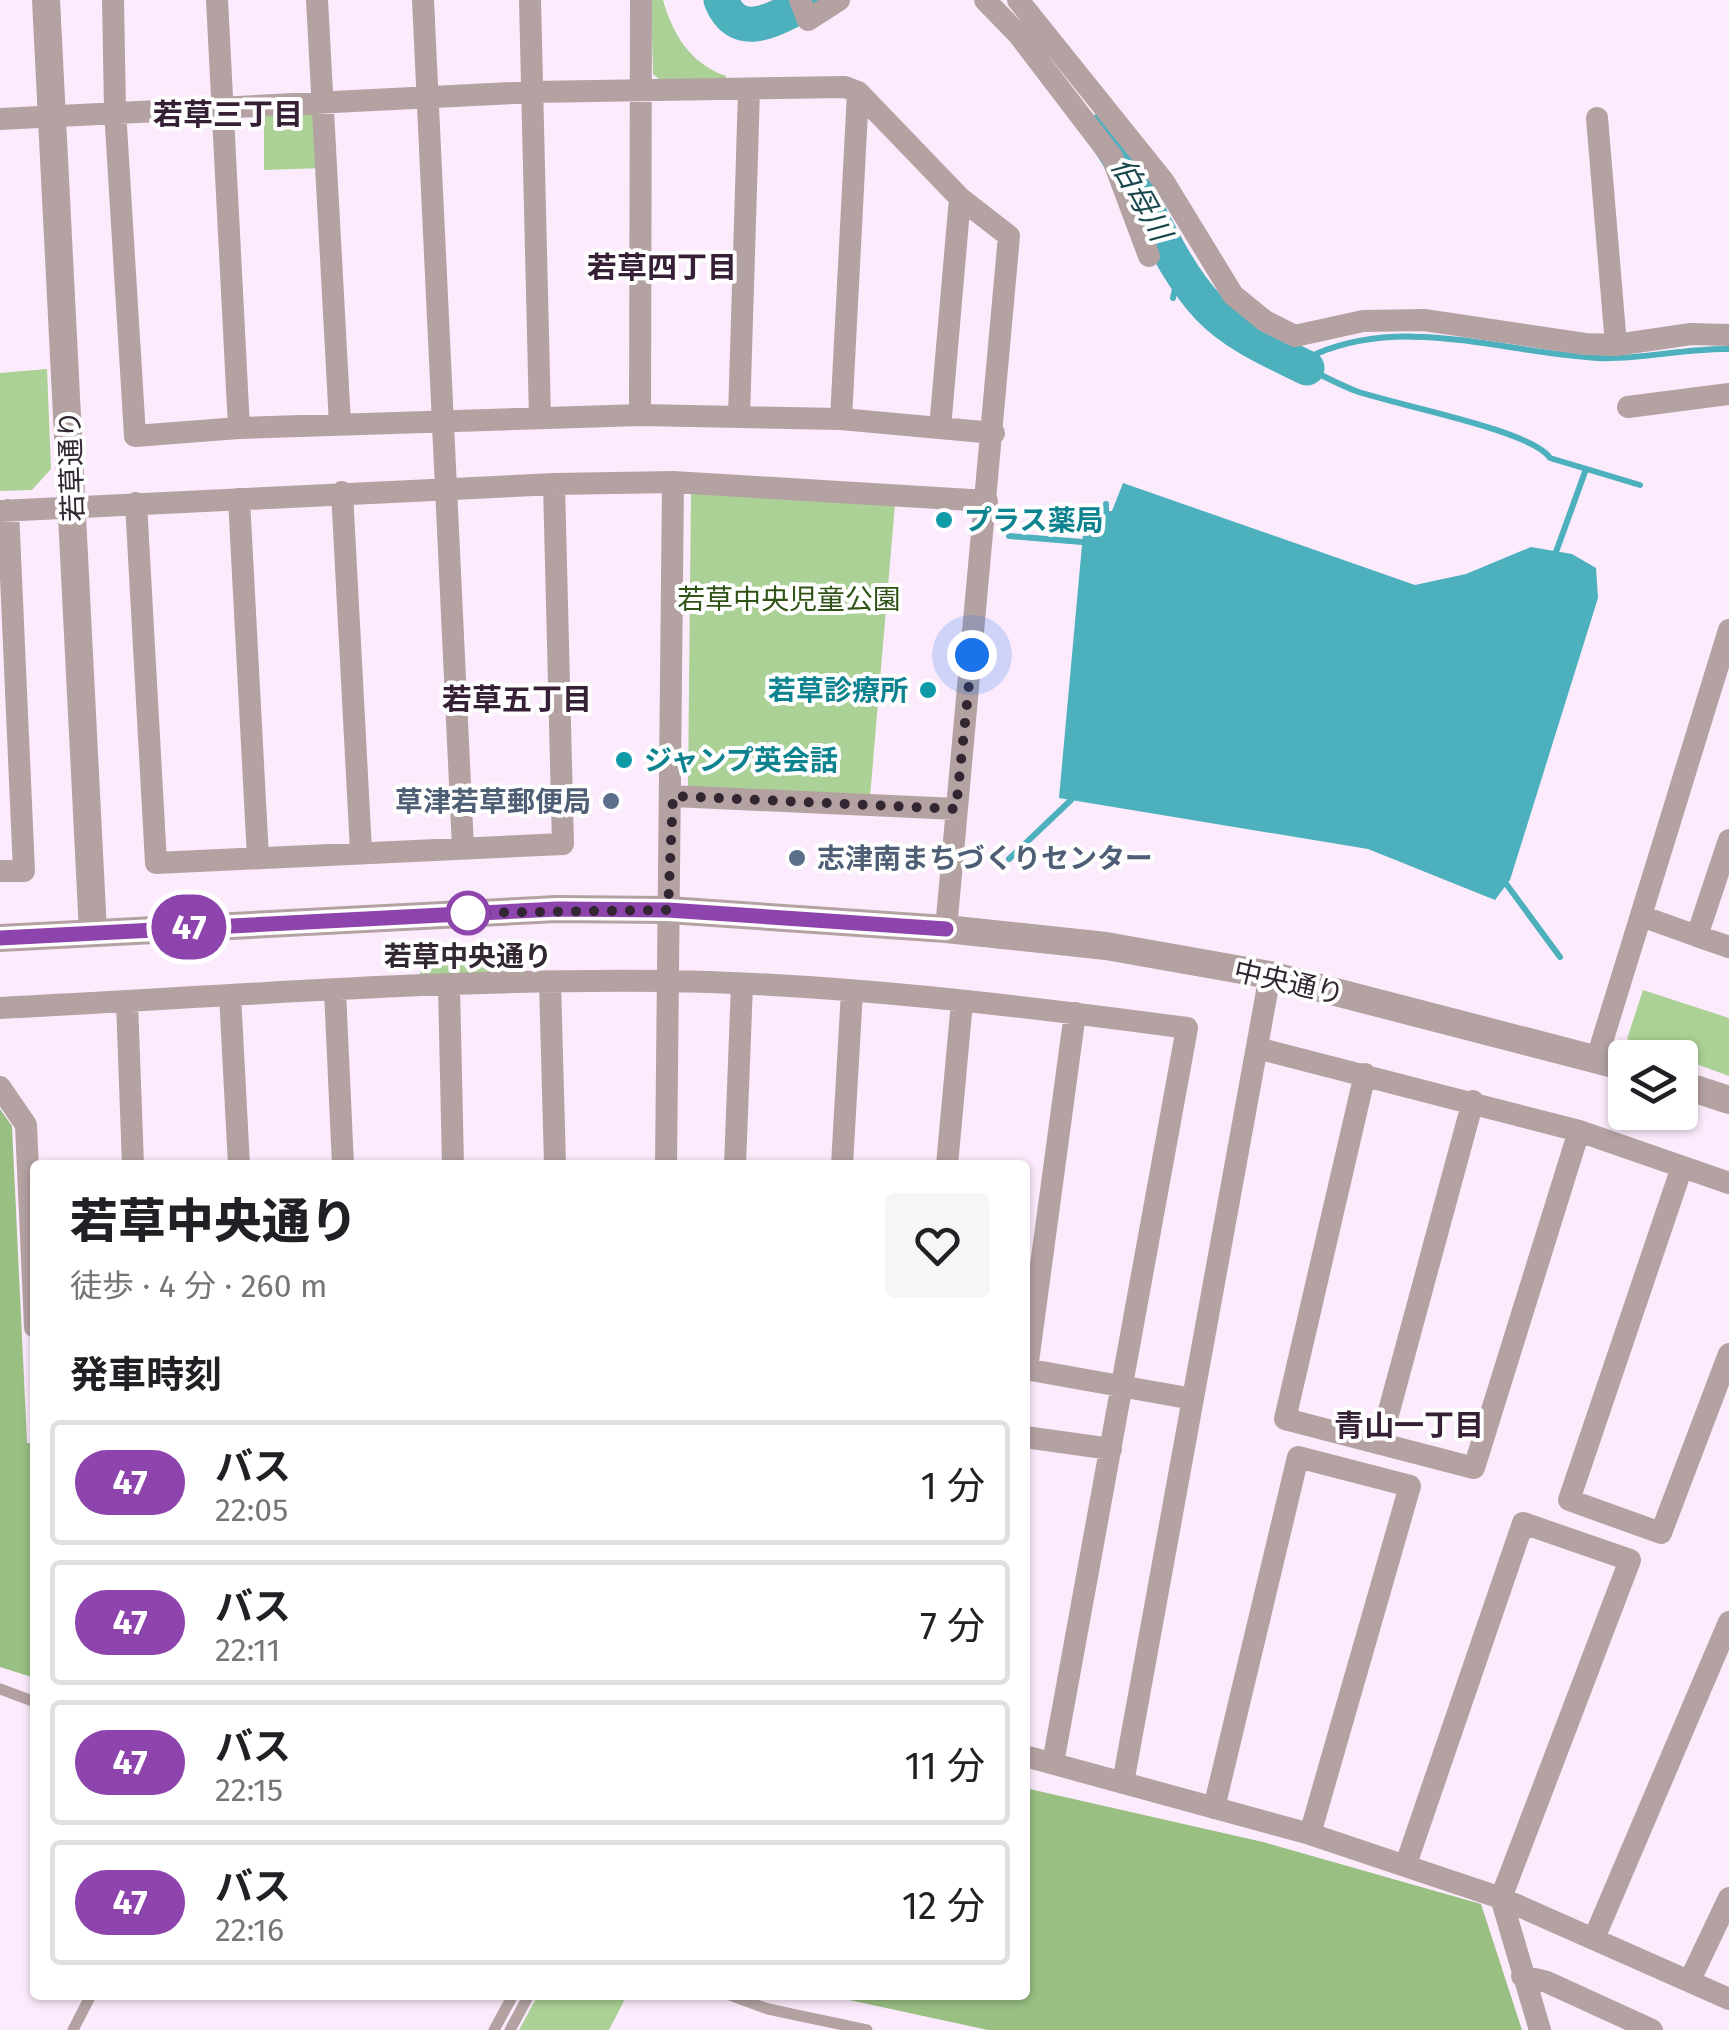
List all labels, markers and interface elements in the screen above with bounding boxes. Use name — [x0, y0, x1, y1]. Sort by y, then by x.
district label: 若草三丁目 — [153, 97, 303, 133]
water label: 伯母川 — [1103, 151, 1180, 250]
district label: 若草四丁目 — [587, 250, 737, 286]
street label: 若草通り — [53, 409, 90, 523]
place label: プラス薬局 — [964, 504, 1103, 537]
marker: プラス薬局 — [933, 509, 955, 531]
park label: 若草中央児童公園 — [677, 583, 901, 616]
your location — [947, 630, 997, 680]
place label: 若草診療所 — [768, 674, 908, 707]
marker: 若草診療所 — [917, 679, 939, 701]
district label: 若草五丁目 — [442, 682, 592, 718]
place label: ジャンプ英会話 — [644, 744, 838, 777]
marker: ジャンプ英会話 — [613, 749, 635, 771]
place label: 草津若草郵便局 — [395, 785, 591, 818]
marker: 草津若草郵便局 — [600, 790, 622, 812]
place label: 志津南まちづくりセンター — [817, 842, 1153, 875]
marker: 志津南まちづくりセンター — [786, 847, 808, 869]
marker: 若草中央通り — [447, 892, 489, 934]
line badge: 47 — [144, 894, 234, 960]
text: 47 — [171, 906, 207, 948]
place label: 若草中央通り — [384, 940, 552, 973]
street label: 中央通り — [1231, 954, 1347, 1011]
map controls — [1608, 1040, 1698, 1130]
button: layers — [1608, 1040, 1698, 1130]
text: 若草中央通り — [70, 1193, 358, 1251]
button: heart — [885, 1193, 990, 1298]
text: 徒歩 · 4 分 · 260 m — [70, 1267, 327, 1305]
text: 発車時刻 — [70, 1352, 222, 1398]
district label: 青山一丁目 — [1334, 1408, 1484, 1444]
text: バス — [215, 1444, 291, 1490]
text: 47 — [112, 1461, 148, 1503]
text: 1 分 — [920, 1463, 985, 1509]
text: 22:05 — [215, 1491, 288, 1529]
text: バス — [215, 1584, 291, 1630]
text: 47 — [112, 1601, 148, 1643]
text: 7 分 — [920, 1603, 985, 1649]
text: 22:11 — [215, 1631, 280, 1669]
text: バス — [215, 1724, 291, 1770]
text: 47 — [112, 1741, 148, 1783]
text: 11 分 — [905, 1743, 985, 1789]
text: 22:15 — [215, 1771, 283, 1809]
text: バス — [215, 1864, 291, 1910]
text: 47 — [112, 1881, 148, 1923]
text: 12 分 — [902, 1883, 985, 1929]
text: 22:16 — [215, 1911, 284, 1949]

